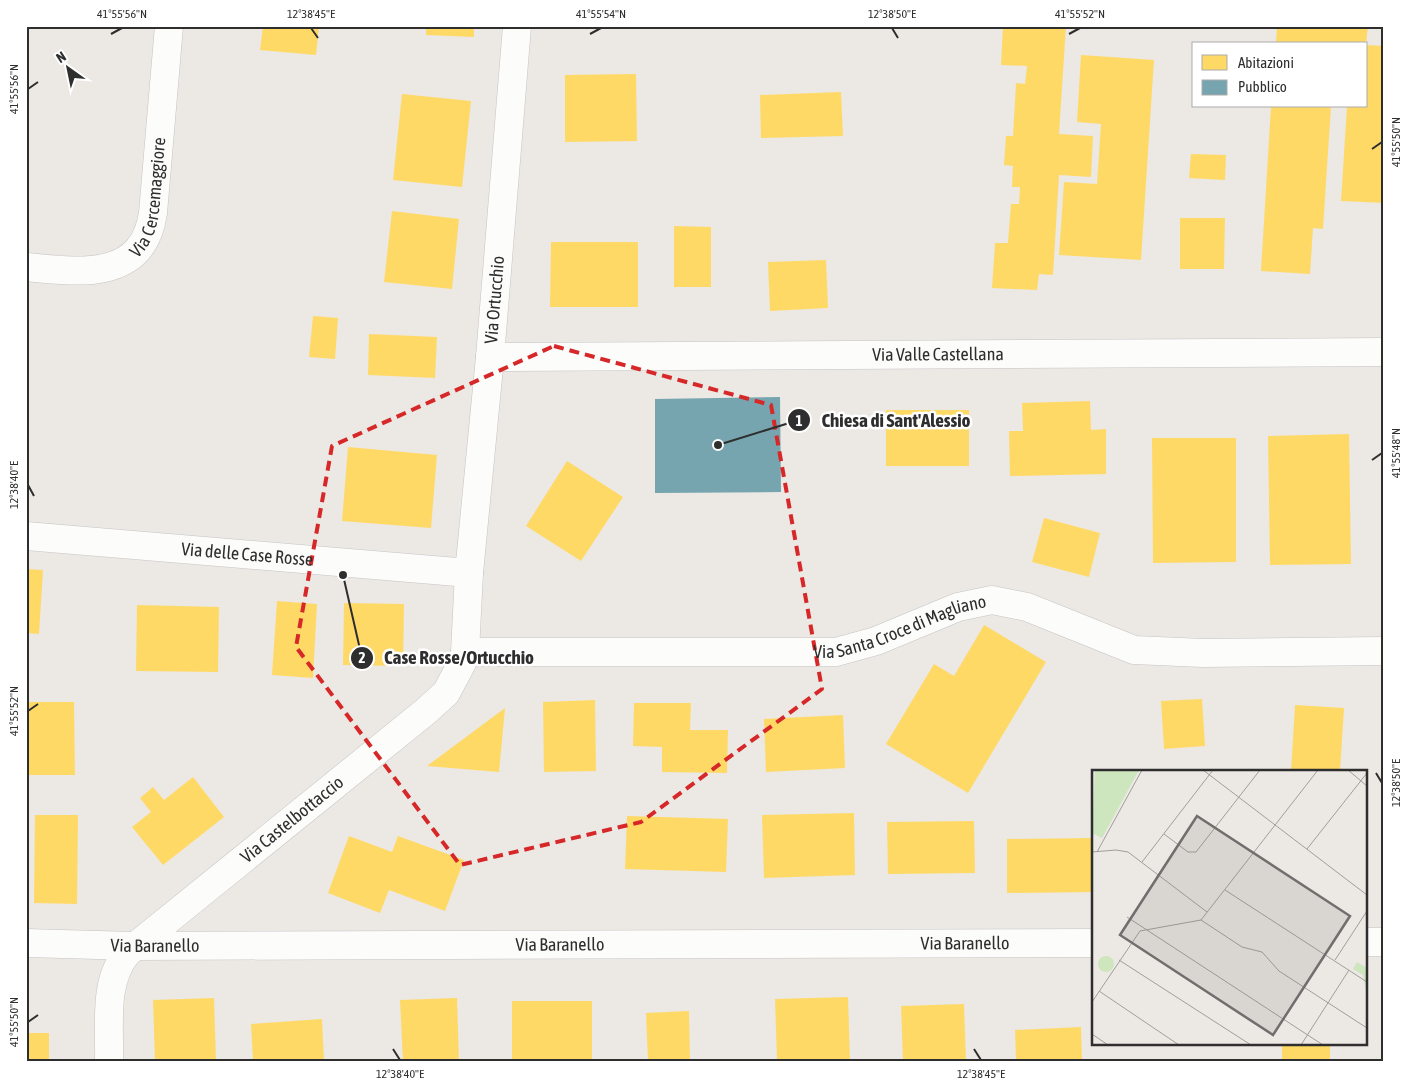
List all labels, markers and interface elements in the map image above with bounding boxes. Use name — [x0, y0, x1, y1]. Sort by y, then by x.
text: 41°55'56"N — [97, 7, 147, 21]
text: 12°38'45"E — [287, 7, 335, 21]
text: 41°55'54"N — [576, 7, 626, 21]
text: 12°38'50"E — [868, 7, 916, 21]
text: 41°55'52"N — [1055, 7, 1105, 21]
north arrow — [42, 42, 92, 92]
legend — [1192, 42, 1368, 108]
text: N — [53, 48, 69, 66]
text: Abitazioni — [1238, 54, 1294, 71]
text: 41°55'56"N — [7, 64, 21, 114]
text: Pubblico — [1238, 78, 1287, 95]
text: 41°55'50"N — [1389, 117, 1403, 167]
street label: Via Cercemaggiore — [125, 136, 169, 262]
street label: Via Ortucchio — [480, 255, 508, 344]
street label: Via Valle Castellana — [872, 343, 1004, 365]
callout: Chiesa di Sant'Alessio — [786, 403, 980, 437]
text: Chiesa di Sant'Alessio — [822, 409, 971, 431]
text: 1 — [795, 412, 803, 429]
text: 41°55'48"N — [1389, 428, 1403, 478]
text: 12°38'40"E — [7, 461, 21, 509]
street label: Via delle Case Rosse — [180, 538, 314, 570]
street label: Via Santa Croce di Magliano — [813, 590, 988, 662]
callout: Case Rosse/Ortucchio — [349, 641, 544, 675]
text: Case Rosse/Ortucchio — [384, 646, 534, 668]
text: 2 — [358, 649, 366, 666]
text: 41°55'52"N — [7, 686, 21, 736]
text: 12°38'50"E — [1389, 759, 1403, 807]
inset map — [1092, 770, 1368, 1044]
street label: Via Castelbottaccio — [236, 771, 347, 867]
street label: Via Baranello — [921, 932, 1009, 954]
street label: Via Baranello — [110, 934, 199, 956]
street label: Via Baranello — [516, 934, 604, 955]
text: 41°55'50"N — [7, 997, 21, 1047]
text: 12°38'40"E — [376, 1067, 424, 1081]
text: 12°38'45"E — [957, 1067, 1005, 1081]

